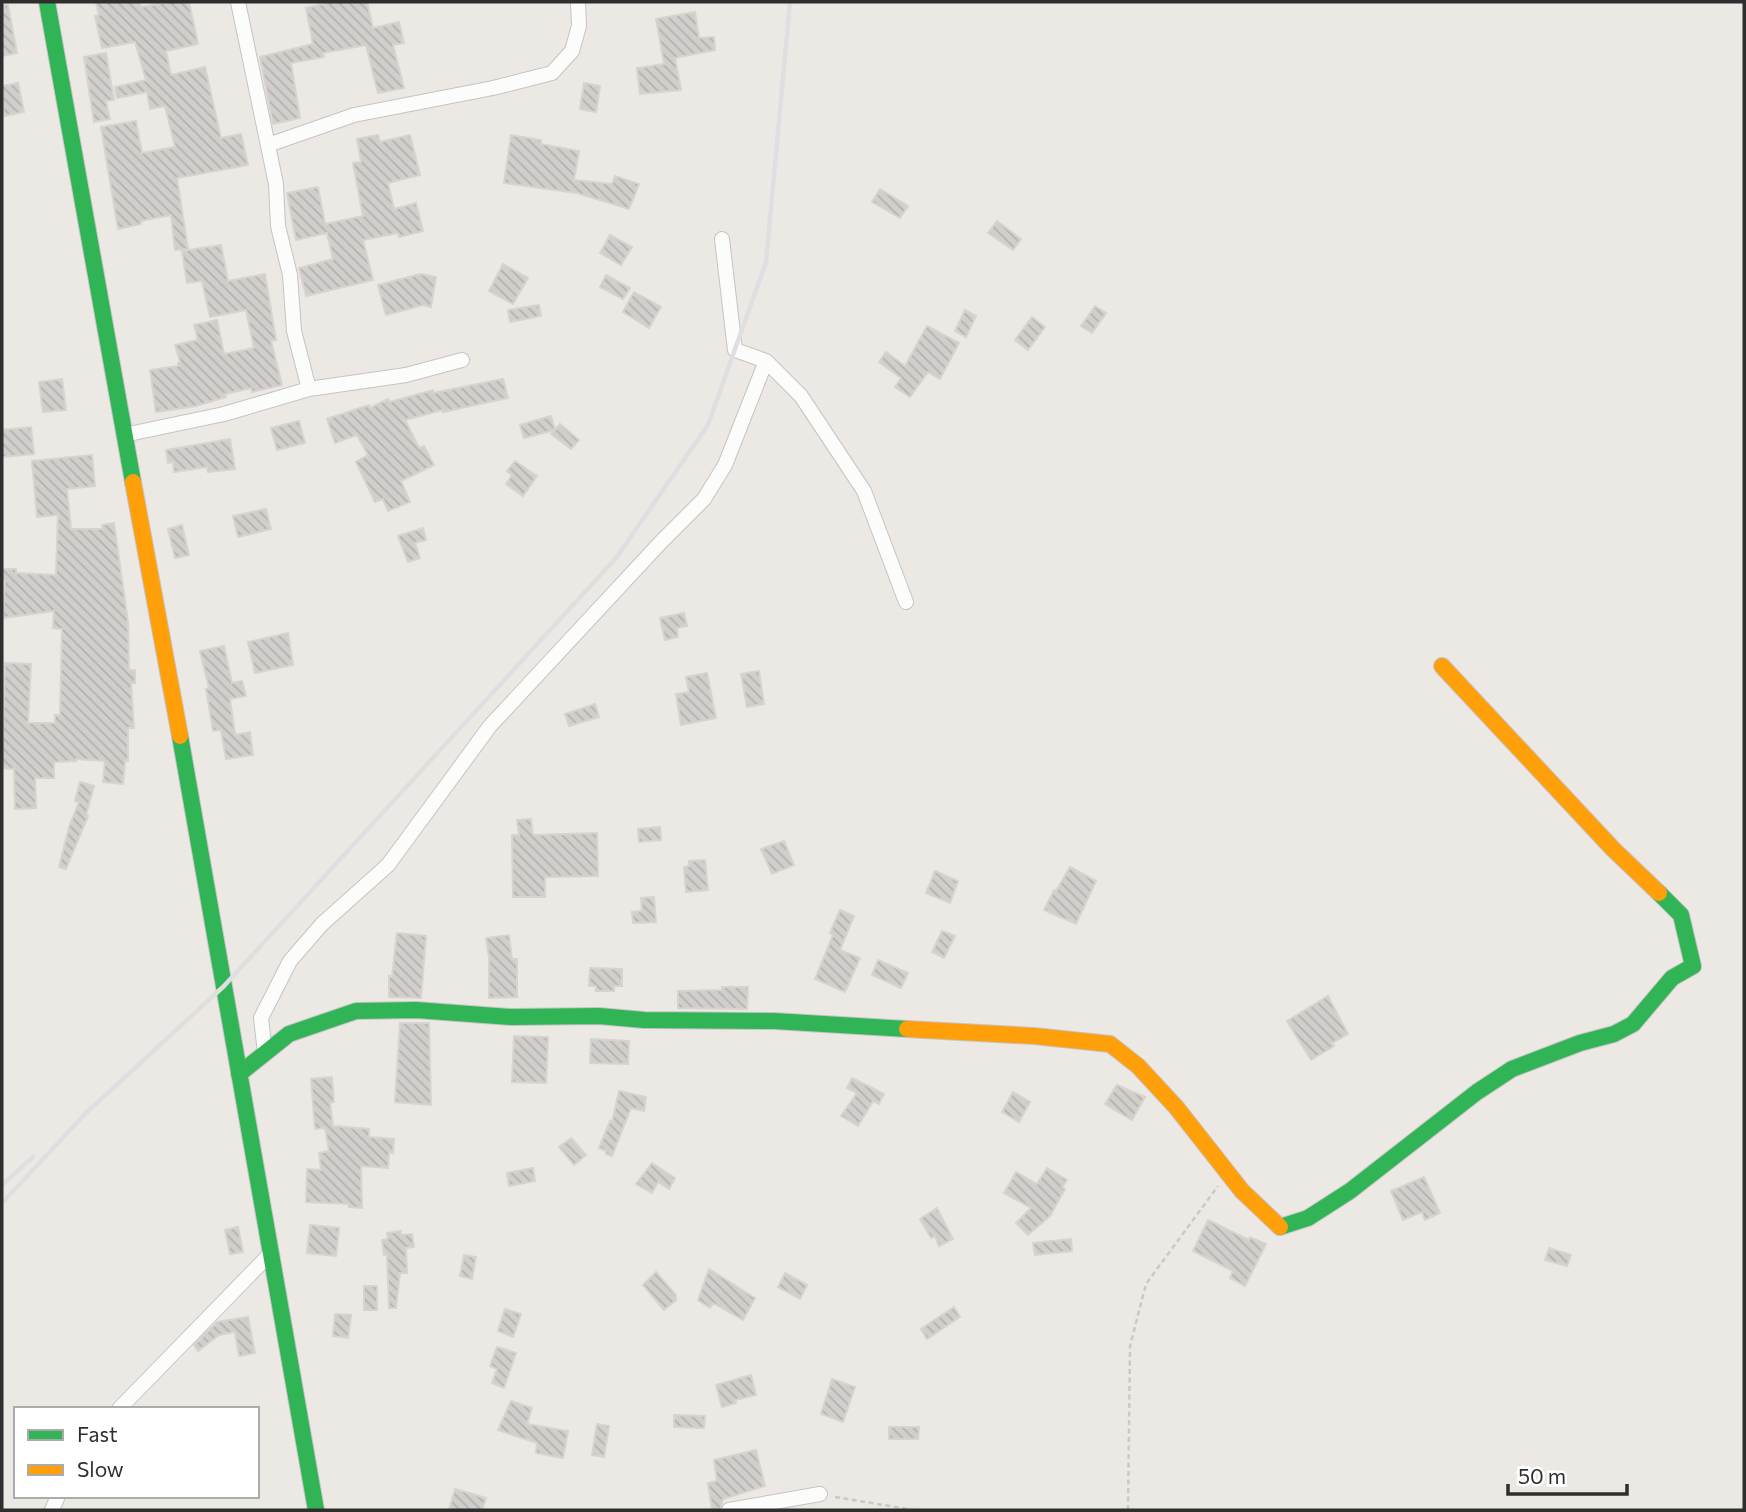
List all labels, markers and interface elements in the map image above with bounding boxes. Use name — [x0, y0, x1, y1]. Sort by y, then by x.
legend — [14, 1407, 259, 1498]
text: Fast — [77, 1421, 118, 1446]
scale bar — [1508, 1452, 1627, 1496]
text: Slow — [77, 1456, 124, 1481]
text: 50 m — [1518, 1463, 1566, 1488]

